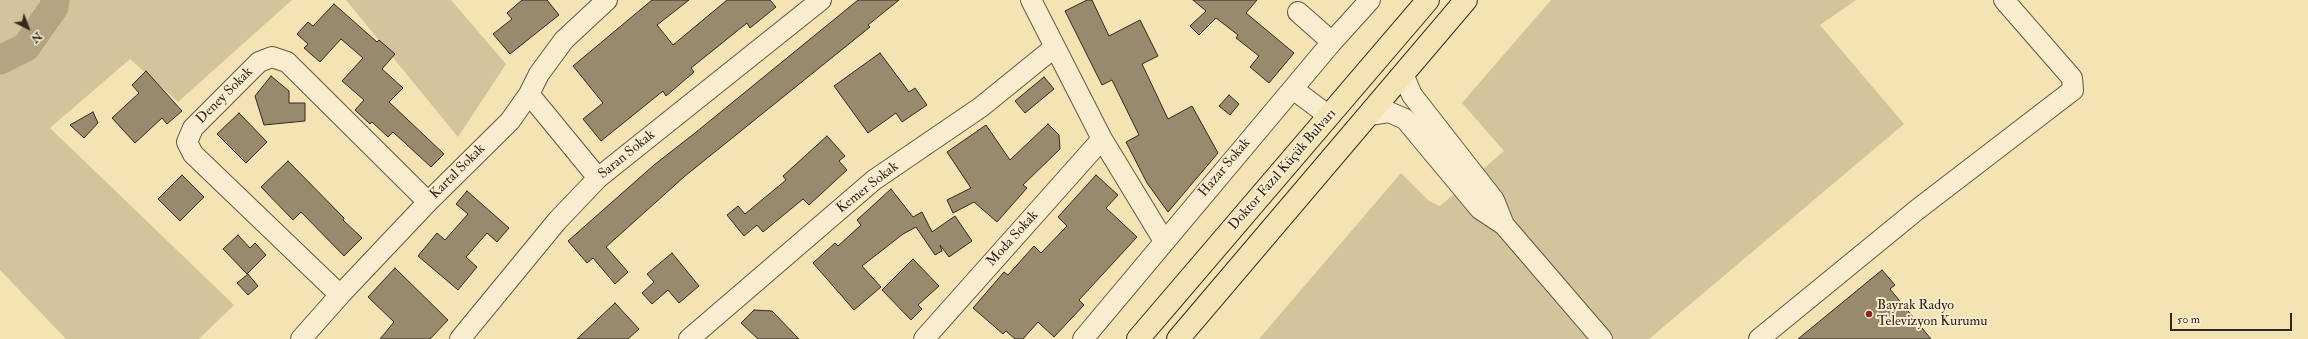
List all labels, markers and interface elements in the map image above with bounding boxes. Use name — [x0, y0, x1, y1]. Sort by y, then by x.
north arrow — [8, 8, 48, 48]
text: N — [28, 29, 44, 45]
street label: Deney Sokak — [193, 64, 257, 128]
street label: Doktor Fazıl Küçük Bulvarı — [1226, 106, 1340, 234]
street label: Saran Sokak — [595, 127, 659, 183]
street label: Hazar Sokak — [1196, 135, 1254, 201]
street label: Kartal Sokak — [427, 141, 489, 203]
street label: Kemer Sokak — [834, 159, 902, 217]
street label: Moda Sokak — [984, 208, 1042, 270]
place label: Bayrak Radyo Televizyon Kurumu — [1877, 298, 1988, 330]
scale bar — [2172, 305, 2294, 331]
marker: Bayrak Radyo Televizyon Kurumu — [1864, 309, 1874, 319]
text: 50 m — [2177, 312, 2200, 327]

